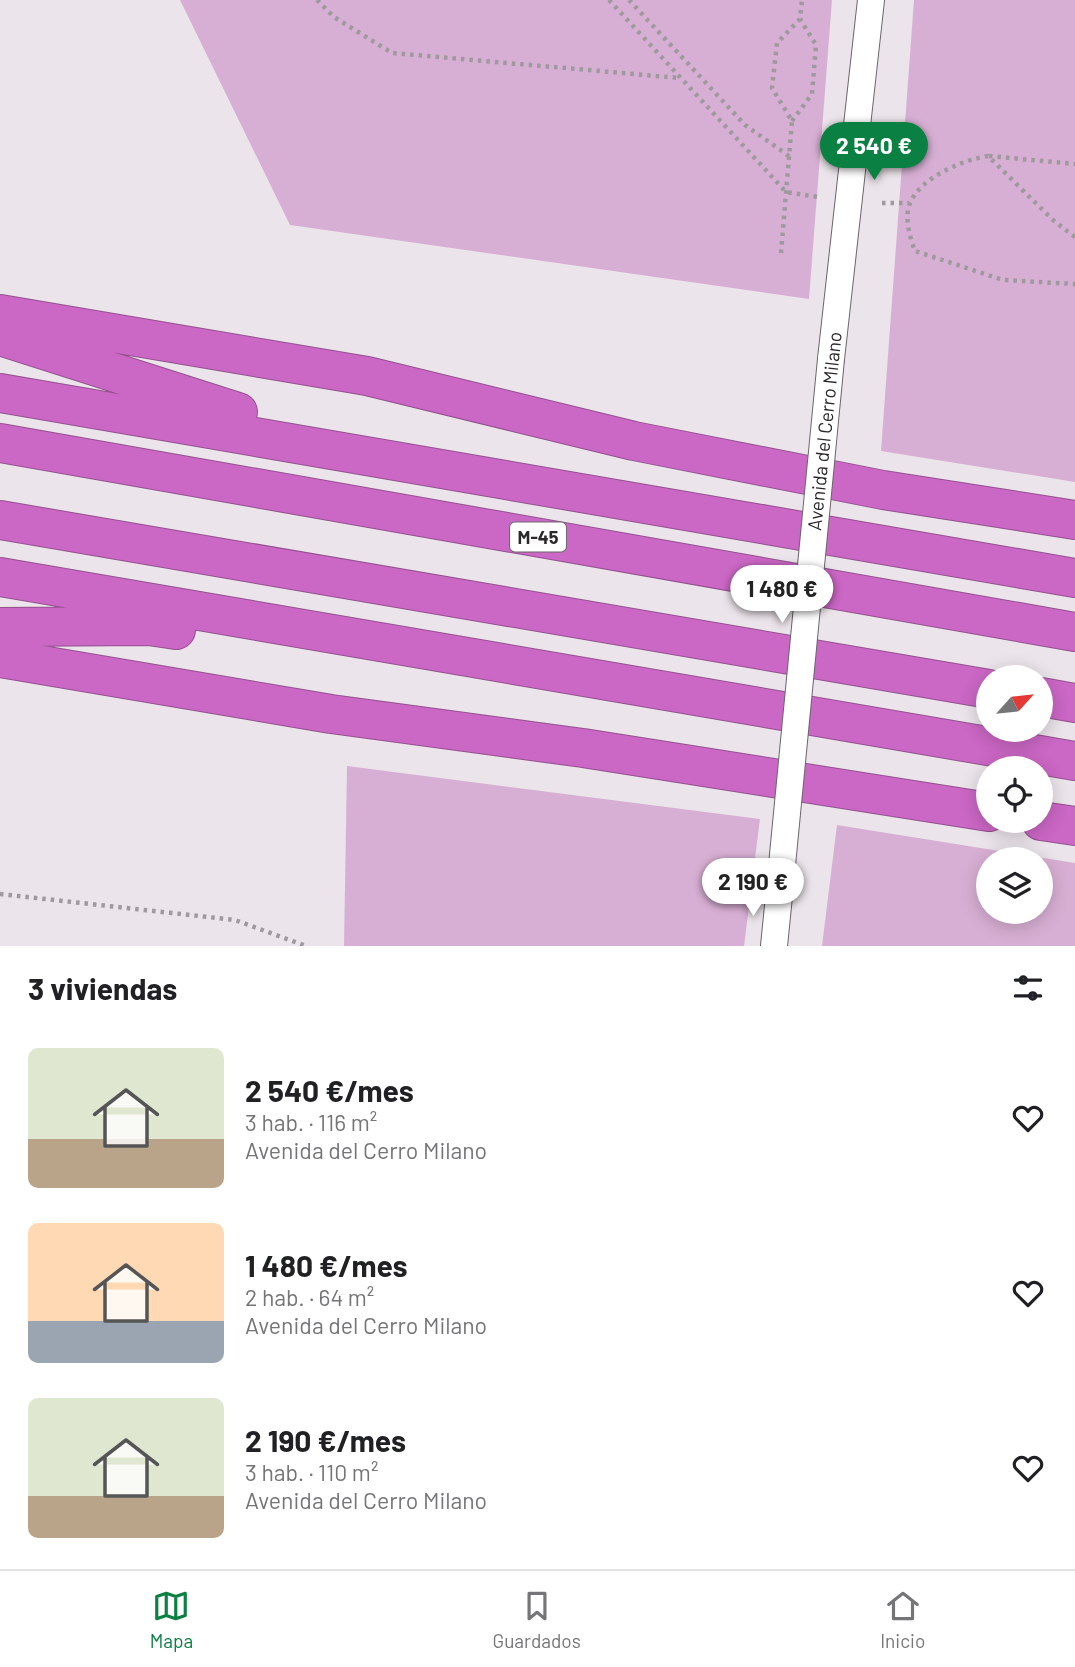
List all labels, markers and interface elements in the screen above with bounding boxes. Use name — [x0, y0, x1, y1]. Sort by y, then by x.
pin: 2 540 € — [809, 122, 939, 182]
text: 2 540 € — [836, 131, 912, 159]
street label: Avenida del Cerro Milano — [802, 330, 846, 532]
road number: M-45 — [510, 522, 566, 552]
pin: 1 480 € — [717, 566, 847, 625]
text: 1 480 € — [746, 574, 818, 602]
north arrow — [976, 665, 1054, 742]
map controls — [976, 665, 1053, 924]
button: locate — [976, 756, 1053, 833]
button: layers — [976, 847, 1053, 924]
pin: 2 190 € — [688, 858, 818, 918]
text: 2 190 € — [718, 867, 788, 895]
icon: filters — [1009, 969, 1047, 1007]
text: 3 viviendas — [28, 970, 177, 1006]
text: 2 540 €/mes — [245, 1072, 414, 1108]
icon: home — [84, 1076, 168, 1160]
icon: heart — [1009, 1099, 1047, 1137]
text: 3 hab. · 116 m² — [245, 1108, 377, 1136]
text: Avenida del Cerro Milano — [245, 1136, 487, 1164]
text: 1 480 €/mes — [245, 1247, 408, 1283]
icon: home — [84, 1251, 168, 1335]
icon: heart — [1009, 1274, 1047, 1312]
text: 2 hab. · 64 m² — [245, 1283, 374, 1311]
text: Avenida del Cerro Milano — [245, 1311, 487, 1339]
text: 2 190 €/mes — [245, 1422, 406, 1458]
icon: home — [84, 1426, 168, 1510]
icon: heart — [1009, 1449, 1047, 1487]
text: 3 hab. · 110 m² — [245, 1458, 378, 1486]
text: Avenida del Cerro Milano — [245, 1486, 487, 1514]
tab: Mapa — [150, 1587, 193, 1652]
tab: Guardados — [493, 1587, 581, 1652]
tab: Inicio — [880, 1587, 925, 1652]

